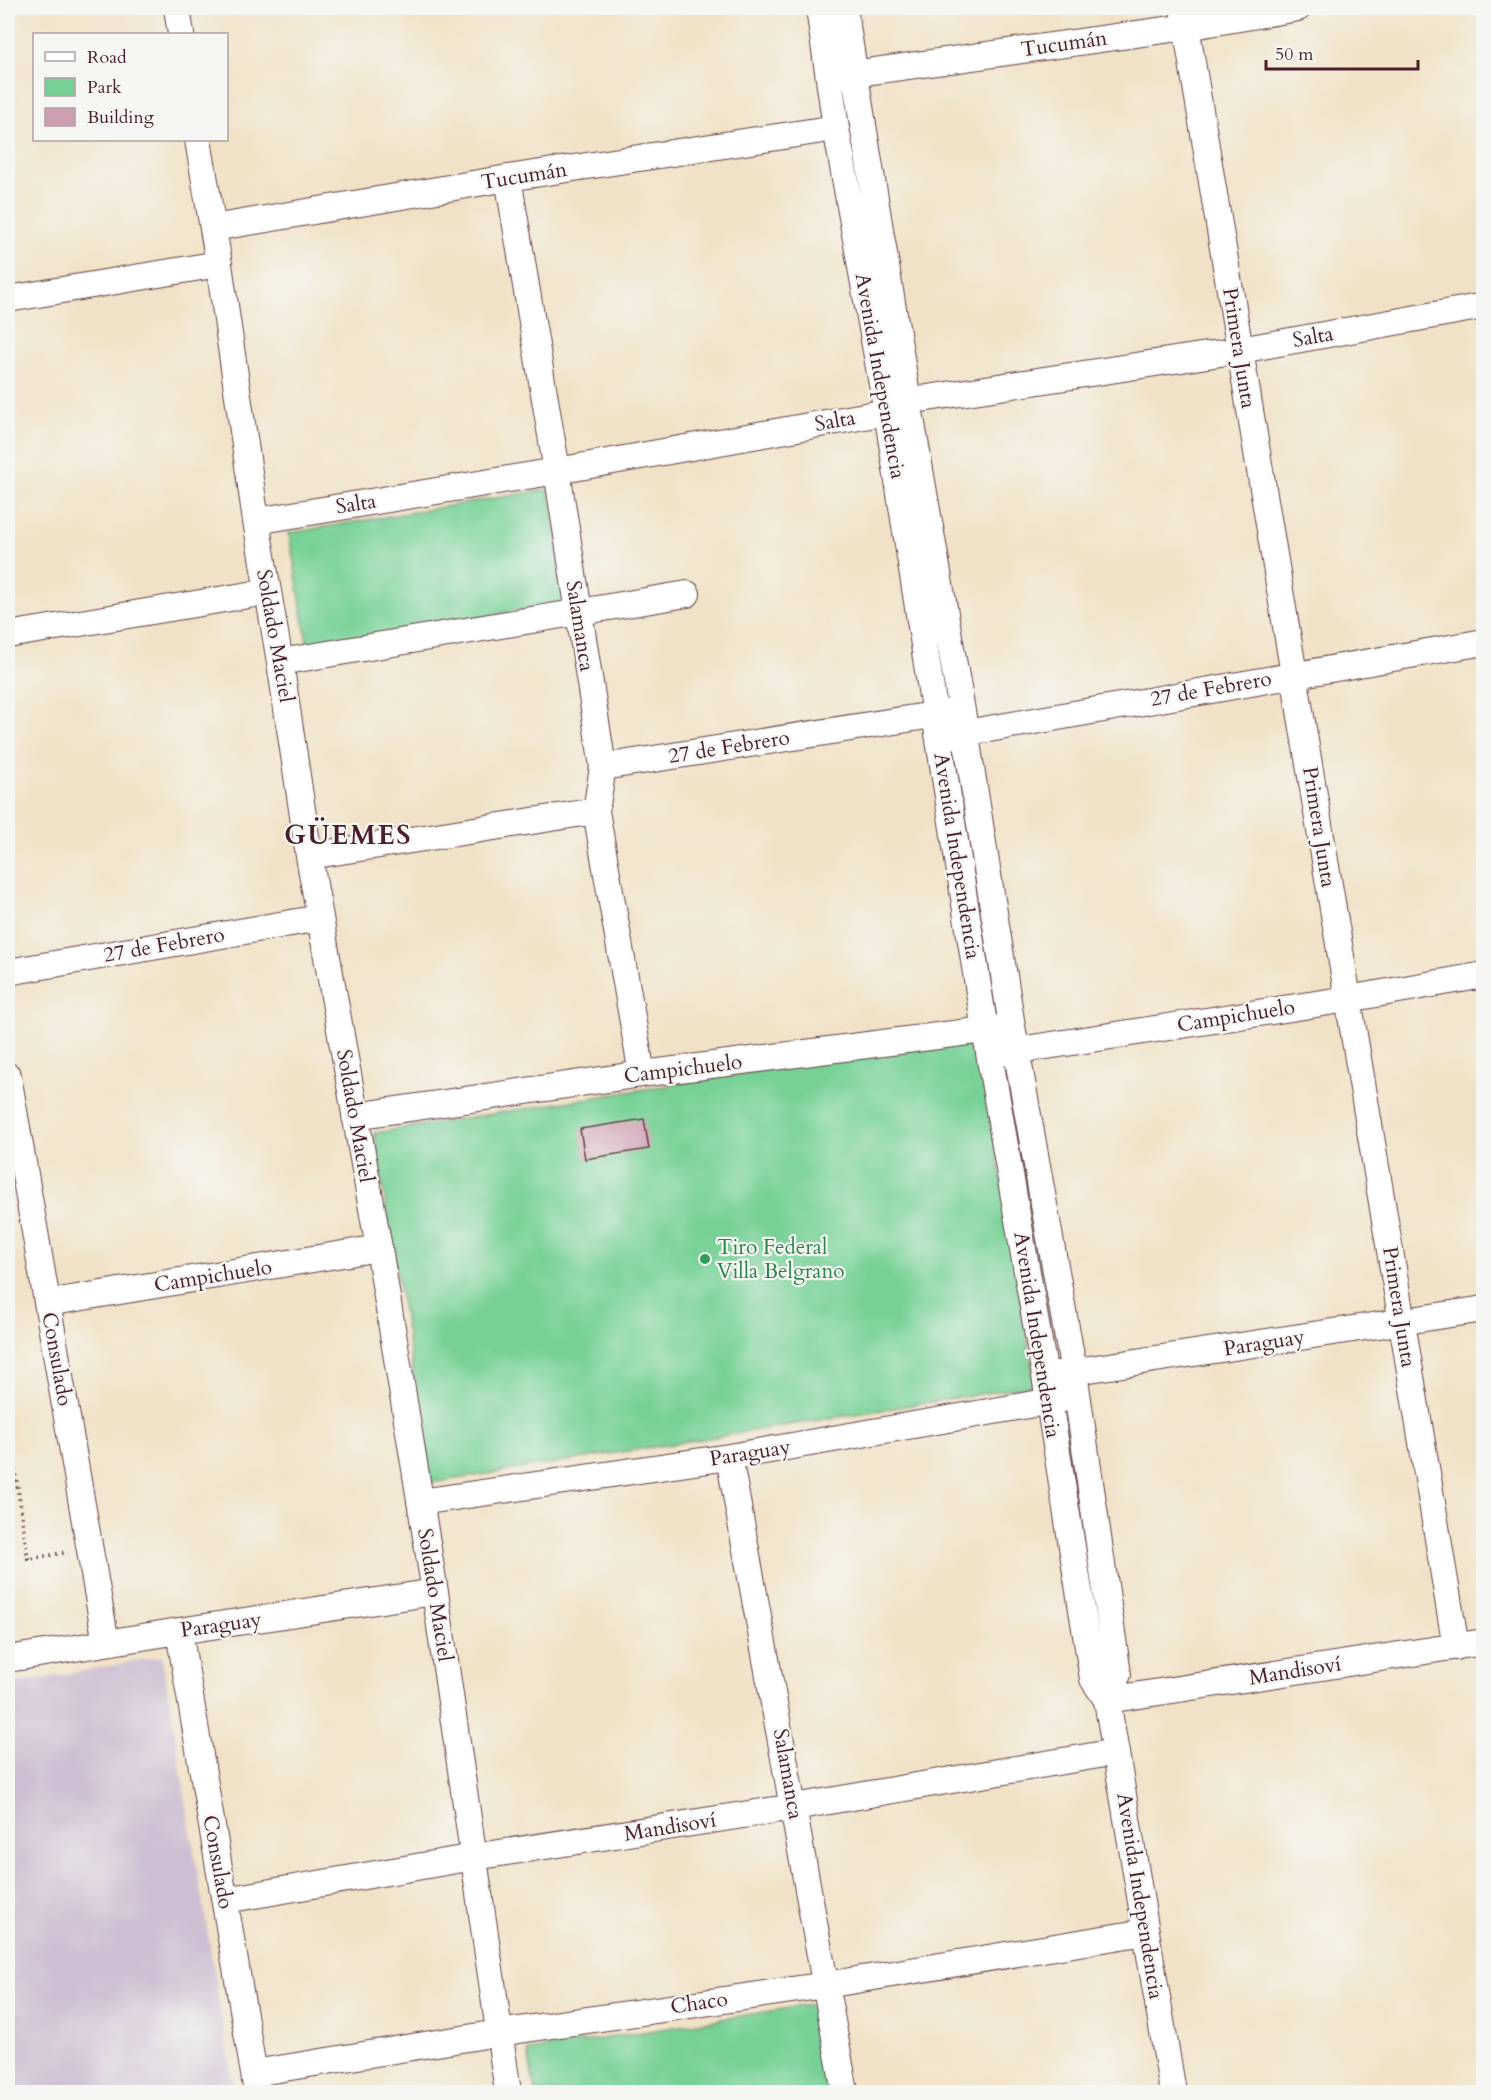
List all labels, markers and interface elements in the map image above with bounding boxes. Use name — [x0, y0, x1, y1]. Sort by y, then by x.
street label: Tucumán — [1019, 24, 1109, 64]
legend — [33, 33, 228, 141]
scale bar — [1266, 33, 1418, 71]
text: 50 m — [1275, 42, 1314, 67]
text: Road — [87, 45, 127, 70]
text: Park — [87, 75, 122, 100]
text: Building — [87, 105, 155, 130]
street label: Tucumán — [479, 155, 569, 197]
street label: Avenida Independencia — [848, 271, 912, 481]
street label: Primera Junta — [1215, 286, 1263, 410]
street label: Salta — [1290, 319, 1336, 355]
street label: Salta — [812, 403, 858, 439]
street label: Salta — [334, 486, 378, 522]
street label: Soldado Maciel — [249, 567, 301, 705]
street label: Salamanca — [559, 579, 601, 673]
street label: 27 de Febrero — [1148, 664, 1274, 714]
street label: 27 de Febrero — [666, 723, 792, 771]
street label: Avenida Independencia — [926, 751, 988, 961]
street label: Primera Junta — [1295, 765, 1343, 889]
district label: GÜEMES — [284, 817, 412, 854]
street label: 27 de Febrero — [101, 920, 227, 970]
street label: Campichuelo — [1175, 992, 1297, 1040]
street label: Soldado Maciel — [329, 1047, 381, 1185]
street label: Campichuelo — [622, 1047, 744, 1091]
street label: Avenida Independencia — [1006, 1230, 1068, 1440]
place label: Tiro Federal Villa Belgrano — [717, 1233, 845, 1286]
street label: Primera Junta — [1375, 1245, 1423, 1369]
street label: Campichuelo — [152, 1252, 274, 1300]
marker: Tiro Federal Villa Belgrano — [698, 1252, 712, 1266]
street label: Consulado — [34, 1310, 80, 1408]
street label: Paraguay — [1221, 1322, 1307, 1364]
street label: Paraguay — [707, 1432, 793, 1474]
street label: Soldado Maciel — [410, 1526, 460, 1664]
street label: Paraguay — [179, 1605, 263, 1645]
street label: Mandisoví — [1247, 1649, 1343, 1693]
street label: Salamanca — [766, 1726, 810, 1822]
street label: Avenida Independencia — [1109, 1791, 1171, 2001]
street label: Mandisoví — [622, 1805, 718, 1849]
street label: Consulado — [195, 1813, 241, 1911]
street label: Chaco — [668, 1985, 730, 2021]

